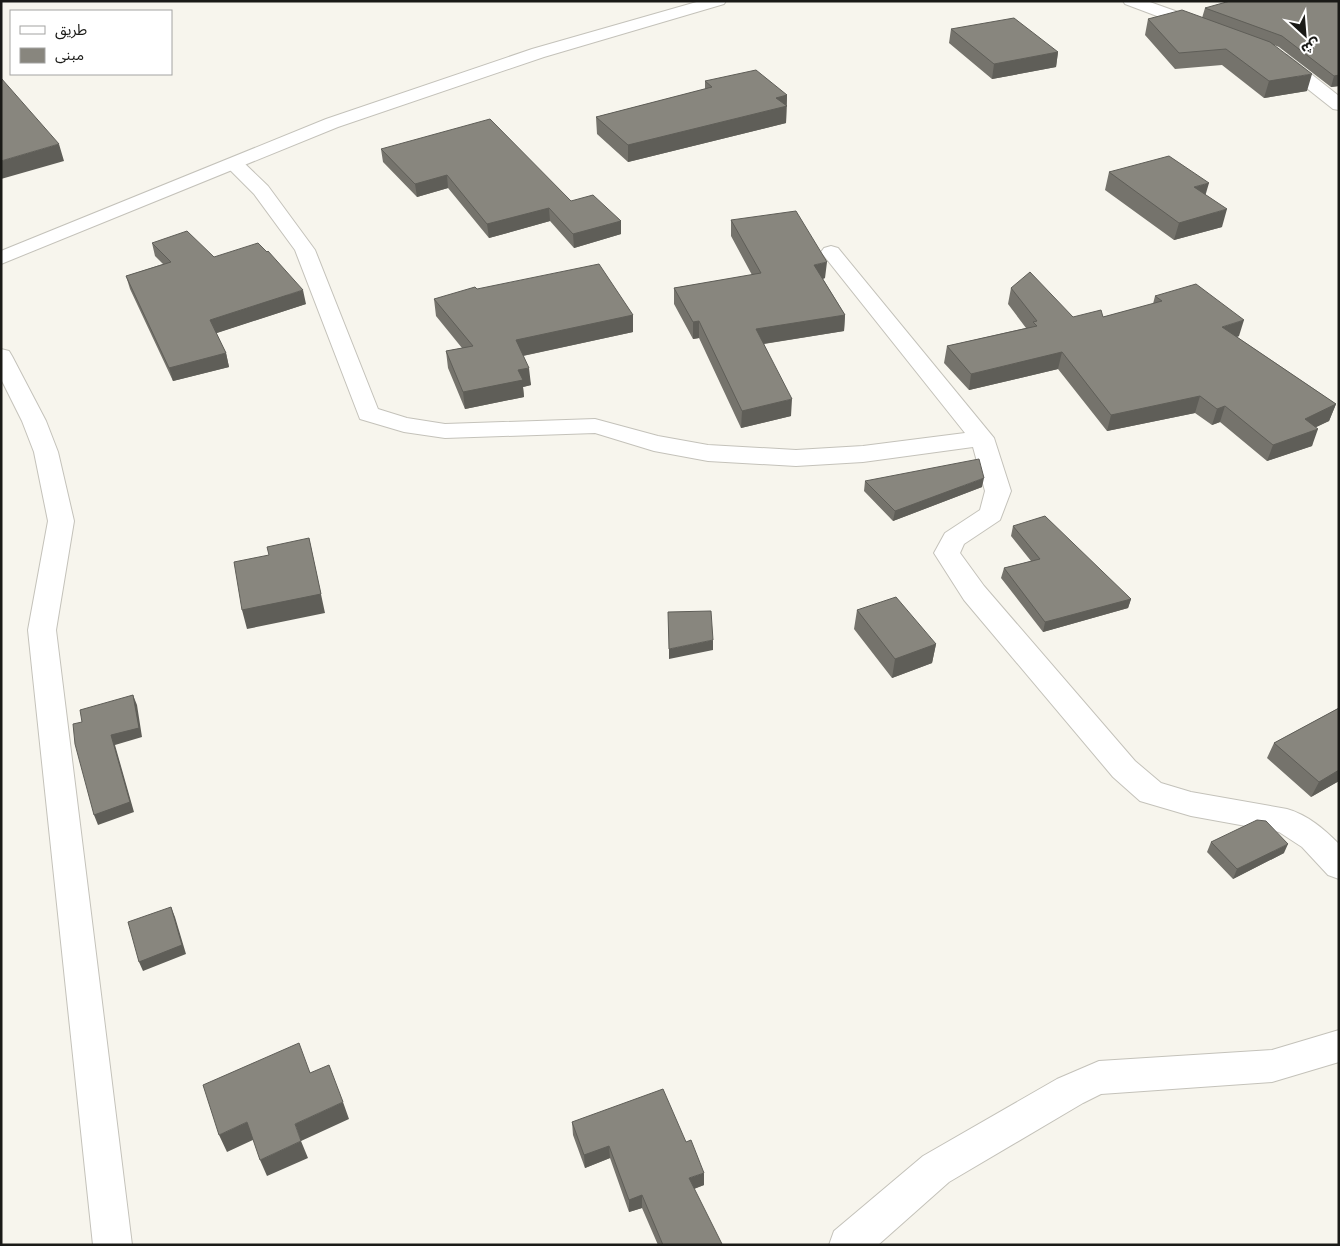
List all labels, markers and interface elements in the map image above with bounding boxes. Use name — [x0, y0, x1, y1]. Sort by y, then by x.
legend — [10, 10, 172, 75]
north arrow — [1280, 10, 1330, 60]
text: طريق — [55, 19, 87, 40]
text: ش — [1298, 34, 1324, 60]
text: مبنى — [55, 44, 84, 64]

